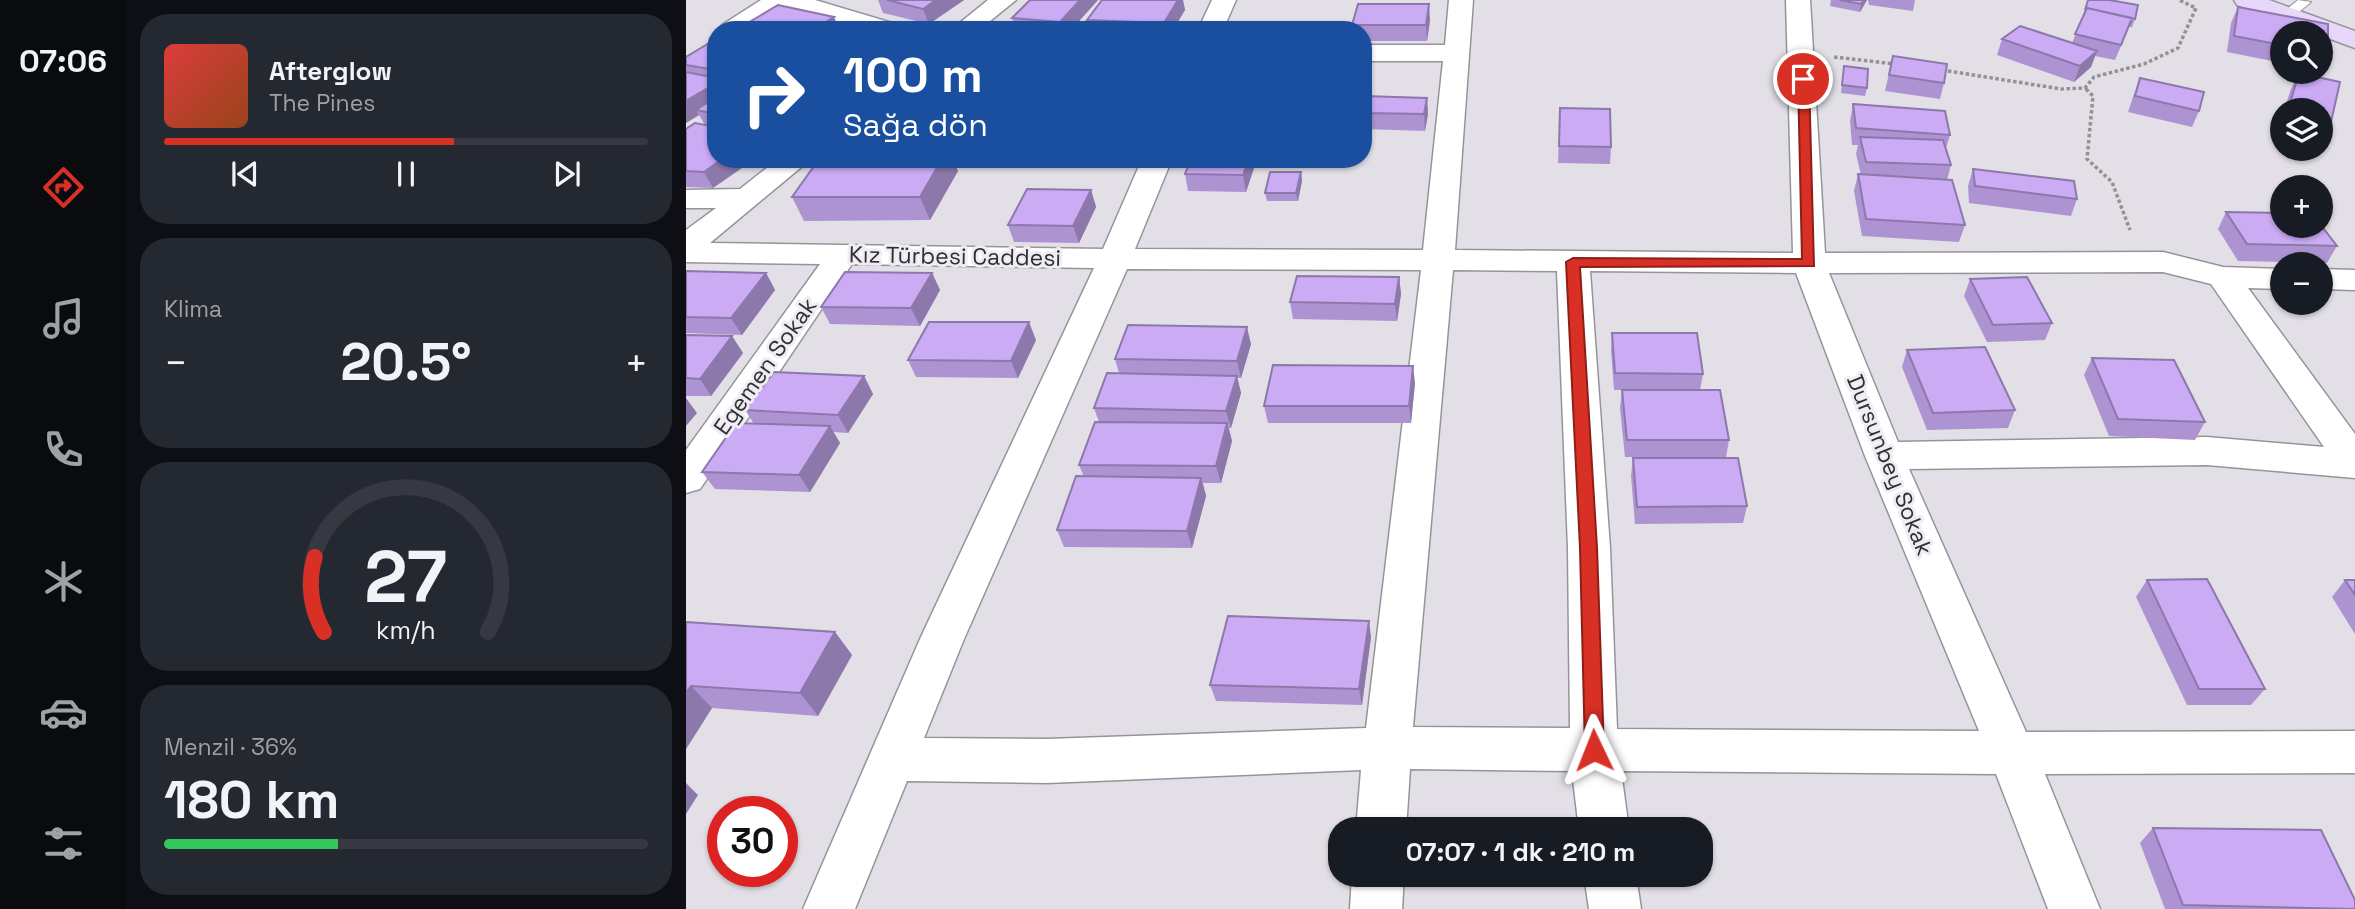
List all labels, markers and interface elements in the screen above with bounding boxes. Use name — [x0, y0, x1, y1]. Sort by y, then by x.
map controls — [2270, 21, 2333, 315]
button: search — [2270, 21, 2333, 84]
text: 07:06 — [19, 41, 107, 81]
text: 100 m — [843, 44, 983, 106]
icon: right — [728, 49, 819, 140]
pin — [1773, 49, 1833, 109]
text: Afterglow — [269, 54, 392, 88]
icon: arrive — [1784, 60, 1822, 98]
text: The Pines — [269, 88, 375, 118]
button: layers — [2270, 98, 2333, 161]
text: Sağa dön — [843, 105, 988, 145]
icon: previous — [226, 155, 264, 193]
icon: pause — [387, 155, 425, 193]
icon: next — [548, 155, 586, 193]
icon: directions — [39, 163, 88, 212]
button: + — [2270, 175, 2333, 238]
street label: Kız Türbesi Caddesi — [849, 239, 1061, 273]
button: − — [2270, 252, 2333, 315]
street label: Egemen Sokak — [707, 292, 823, 440]
icon: music — [39, 294, 88, 343]
text: Klima — [164, 294, 222, 324]
text: 20.5° — [340, 329, 472, 395]
text: − — [164, 339, 188, 387]
text: + — [624, 339, 648, 387]
street label: Dursunbey Sokak — [1840, 370, 1940, 560]
icon: phone — [39, 425, 88, 474]
text: 27 — [365, 531, 447, 624]
icon: climate — [39, 557, 88, 606]
text: km/h — [376, 614, 436, 646]
icon: car — [39, 688, 88, 737]
position arrow — [1557, 713, 1631, 787]
text: Menzil · 36% — [164, 732, 297, 762]
text: 180 km — [164, 767, 339, 833]
speed limit sign: 30 — [707, 796, 798, 887]
icon: filters — [39, 819, 88, 868]
text: 07:07 · 1 dk · 210 m — [1406, 835, 1635, 869]

